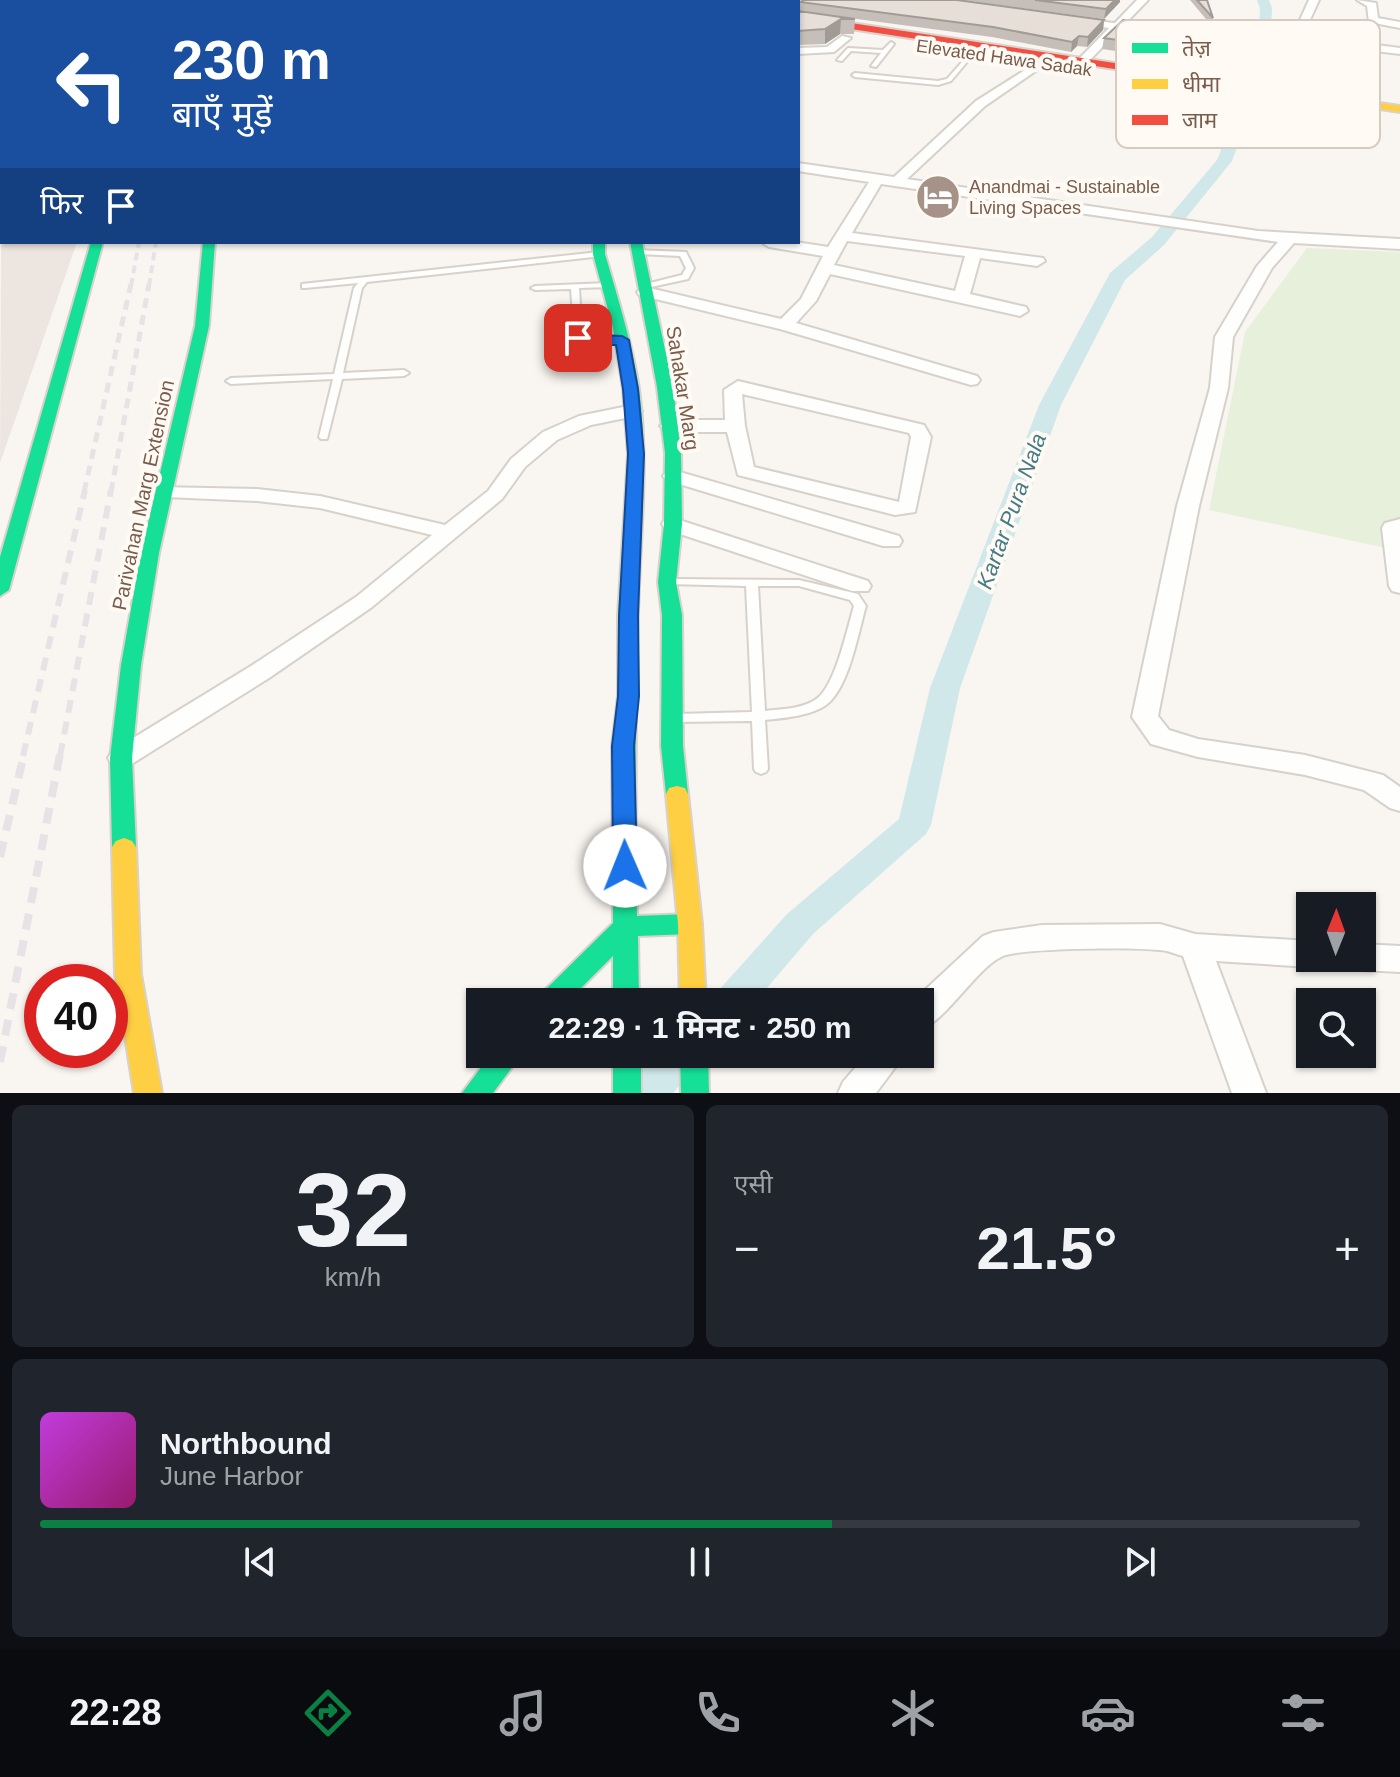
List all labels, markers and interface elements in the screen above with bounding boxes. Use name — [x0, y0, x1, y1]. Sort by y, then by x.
legend — [1116, 20, 1380, 148]
text: 230 m — [172, 28, 331, 91]
icon: left — [40, 32, 144, 136]
text: तेज़ — [1182, 35, 1212, 61]
street label: Elevated Hawa Sadak — [915, 36, 1094, 80]
text: धीमा — [1182, 72, 1220, 97]
text: बाएँ मुड़ें — [172, 94, 273, 135]
text: जाम — [1182, 108, 1218, 133]
hotel icon: Anandmai - Sustainable Living Spaces — [914, 173, 962, 221]
place label: Anandmai - Sustainable Living Spaces — [969, 177, 1160, 218]
icon: arrive — [99, 184, 143, 228]
text: फिर — [40, 187, 83, 220]
pin — [544, 304, 612, 372]
icon: arrive — [556, 316, 600, 360]
street label: Sahakar Marg — [662, 324, 704, 452]
street label: Parivahan Marg Extension — [108, 378, 178, 612]
water label: Kartar Pura Nala — [972, 430, 1051, 592]
position arrow — [583, 824, 667, 908]
north arrow — [1296, 892, 1376, 972]
map controls — [1296, 892, 1376, 1068]
speed limit sign: 40 — [24, 964, 128, 1068]
button: search — [1296, 988, 1376, 1068]
text: 22:29 · 1 मिनट · 250 m — [548, 1011, 852, 1044]
text: 32 — [295, 1152, 411, 1268]
text: एसी — [734, 1169, 773, 1199]
text: 21.5° — [977, 1215, 1117, 1282]
text: − — [734, 1224, 760, 1273]
text: + — [1334, 1224, 1360, 1273]
text: km/h — [325, 1262, 381, 1292]
text: Northbound — [160, 1427, 332, 1460]
text: June Harbor — [160, 1461, 303, 1491]
icon: previous — [238, 1540, 282, 1584]
icon: pause — [678, 1540, 722, 1584]
icon: next — [1118, 1540, 1162, 1584]
icon: directions — [300, 1685, 356, 1741]
icon: music — [495, 1685, 551, 1741]
icon: phone — [690, 1685, 746, 1741]
icon: climate — [885, 1685, 941, 1741]
icon: car — [1080, 1685, 1136, 1741]
icon: filters — [1275, 1685, 1331, 1741]
text: 22:28 — [69, 1692, 162, 1733]

